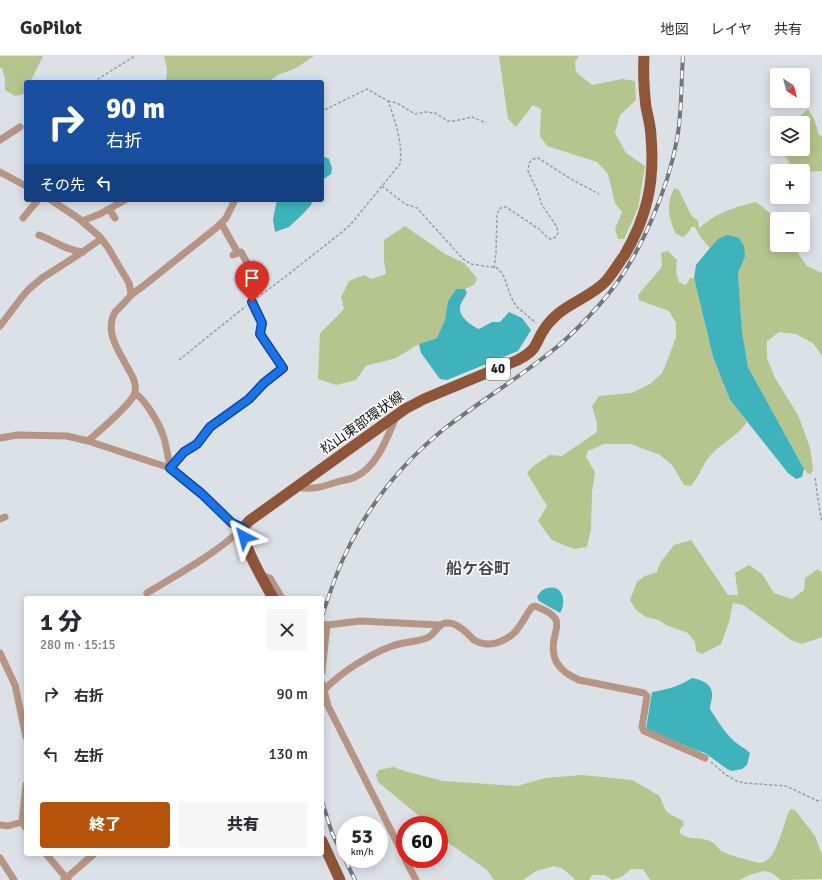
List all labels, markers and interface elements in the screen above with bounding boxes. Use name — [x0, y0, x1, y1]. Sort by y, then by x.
text: GoPilot — [20, 16, 82, 40]
text: 地図 — [660, 21, 688, 38]
text: レイヤ — [710, 21, 752, 38]
text: 共有 — [774, 21, 802, 38]
north arrow — [770, 68, 810, 108]
map controls — [770, 68, 810, 252]
text: 90 m — [106, 92, 165, 126]
icon: right — [40, 96, 92, 148]
button: layers — [770, 116, 810, 156]
text: 右折 — [106, 130, 142, 152]
button: + — [770, 164, 810, 204]
icon: left — [93, 172, 115, 194]
text: その先 — [40, 176, 85, 194]
button: − — [770, 212, 810, 252]
pin — [235, 261, 269, 302]
icon: arrive — [241, 267, 263, 289]
road number: 40 — [486, 358, 510, 380]
street label: 松山東部環状線 — [317, 388, 407, 458]
position arrow — [223, 516, 265, 558]
district label: 船ケ谷町 — [446, 559, 510, 579]
text: 1 分 — [40, 607, 82, 637]
button: close — [266, 609, 308, 651]
text: 280 m · 15:15 — [40, 637, 116, 653]
icon: right — [40, 683, 62, 705]
text: 90 m — [277, 685, 308, 703]
text: 右折 — [74, 687, 104, 705]
icon: left — [40, 743, 62, 765]
text: 130 m — [268, 745, 308, 763]
text: 左折 — [74, 747, 104, 765]
button: 終了 — [40, 802, 170, 848]
button: 共有 — [178, 802, 308, 848]
speed limit sign: 60 — [396, 816, 448, 868]
text: 53 — [351, 824, 373, 849]
text: km/h — [351, 846, 373, 858]

